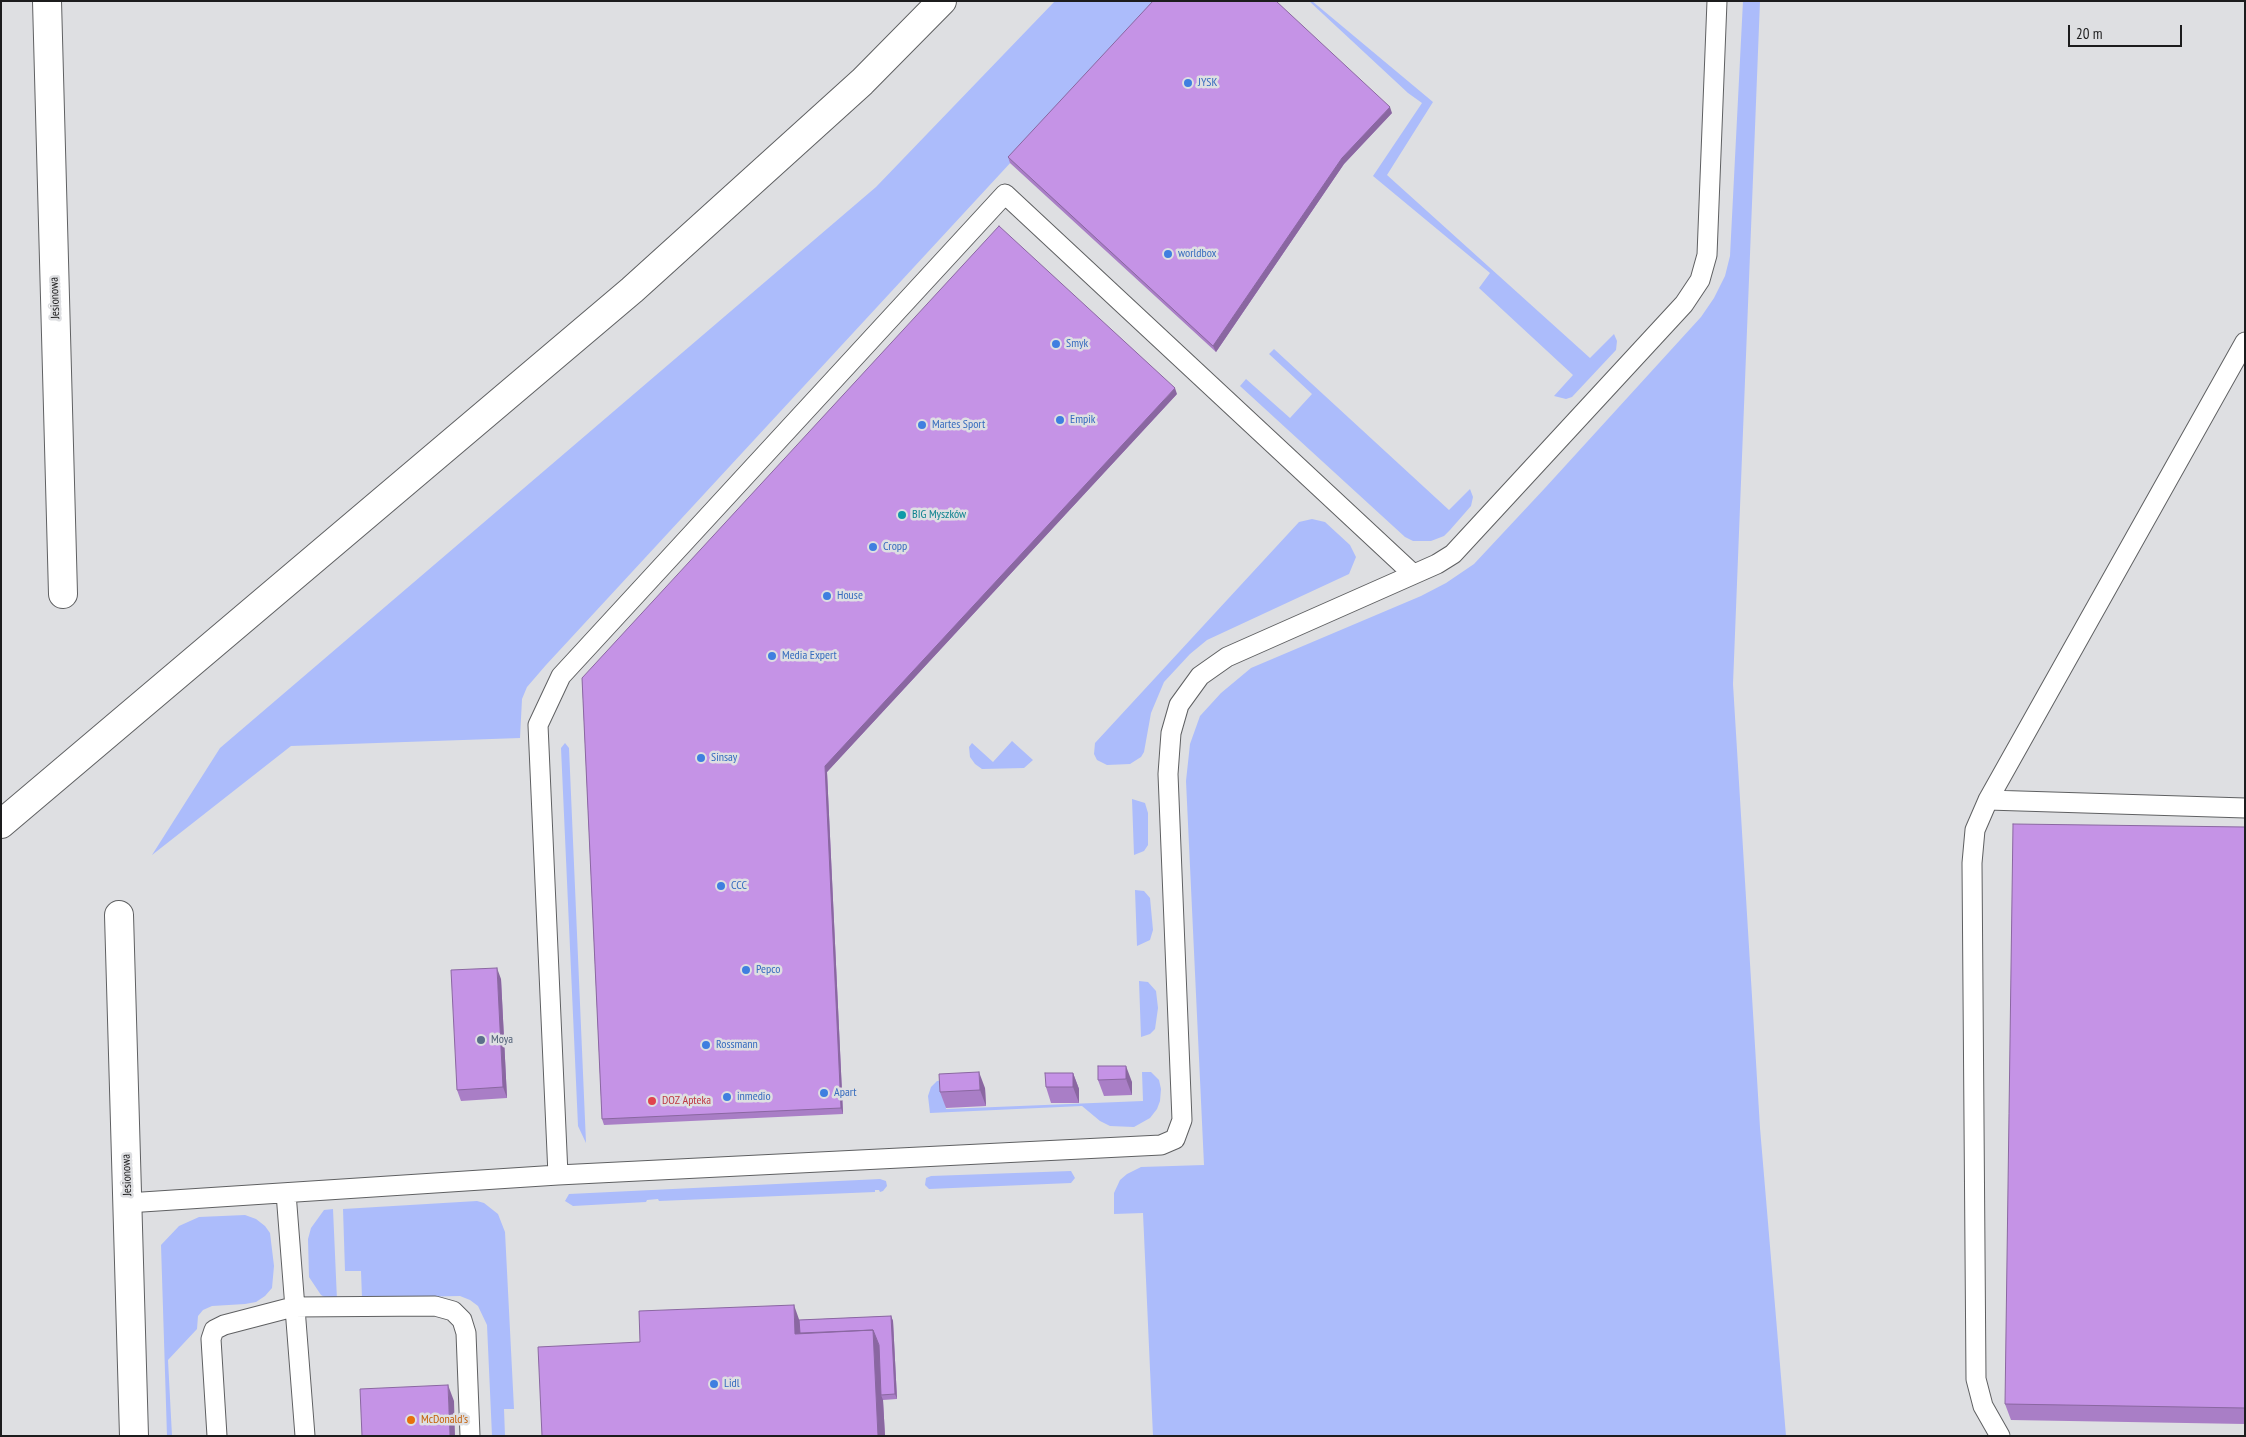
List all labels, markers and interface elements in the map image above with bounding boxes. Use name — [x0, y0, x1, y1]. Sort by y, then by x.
scale bar — [2071, 15, 2185, 47]
text: 20 m — [2076, 24, 2102, 43]
place label: JYSK — [1198, 76, 1217, 90]
marker: JYSK — [1182, 77, 1194, 89]
place label: worldbox — [1178, 247, 1217, 261]
marker: worldbox — [1162, 248, 1174, 260]
street label: Jesionowa — [47, 277, 63, 319]
place label: Smyk — [1066, 337, 1088, 351]
marker: Smyk — [1050, 338, 1062, 350]
place label: Empik — [1070, 413, 1095, 427]
marker: Empik — [1054, 414, 1066, 426]
place label: Martes Sport — [932, 418, 985, 432]
marker: Martes Sport — [916, 419, 928, 431]
place label: BIG Myszków — [912, 508, 966, 522]
marker: BIG Myszków — [896, 509, 908, 521]
place label: Cropp — [883, 540, 907, 554]
marker: Cropp — [867, 541, 879, 553]
place label: House — [837, 589, 863, 603]
marker: House — [821, 590, 833, 602]
place label: Media Expert — [782, 649, 837, 663]
marker: Media Expert — [766, 650, 778, 662]
place label: Sinsay — [711, 751, 737, 765]
marker: Sinsay — [695, 752, 707, 764]
place label: CCC — [731, 879, 747, 893]
marker: CCC — [715, 880, 727, 892]
place label: Pepco — [756, 963, 780, 977]
marker: Pepco — [740, 964, 752, 976]
place label: Moya — [491, 1033, 513, 1047]
marker: Moya — [475, 1034, 487, 1046]
place label: Rossmann — [716, 1038, 758, 1052]
marker: Rossmann — [700, 1039, 712, 1051]
place label: Apart — [834, 1086, 857, 1100]
marker: Apart — [818, 1087, 830, 1099]
place label: inmedio — [737, 1090, 771, 1104]
marker: inmedio — [721, 1091, 733, 1103]
place label: DOZ Apteka — [662, 1094, 711, 1108]
marker: DOZ Apteka — [646, 1095, 658, 1107]
street label: Jesionowa — [119, 1154, 135, 1196]
place label: Lidl — [724, 1377, 740, 1391]
marker: Lidl — [708, 1378, 720, 1390]
place label: McDonald's — [421, 1413, 468, 1427]
marker: McDonald's — [405, 1414, 417, 1426]

